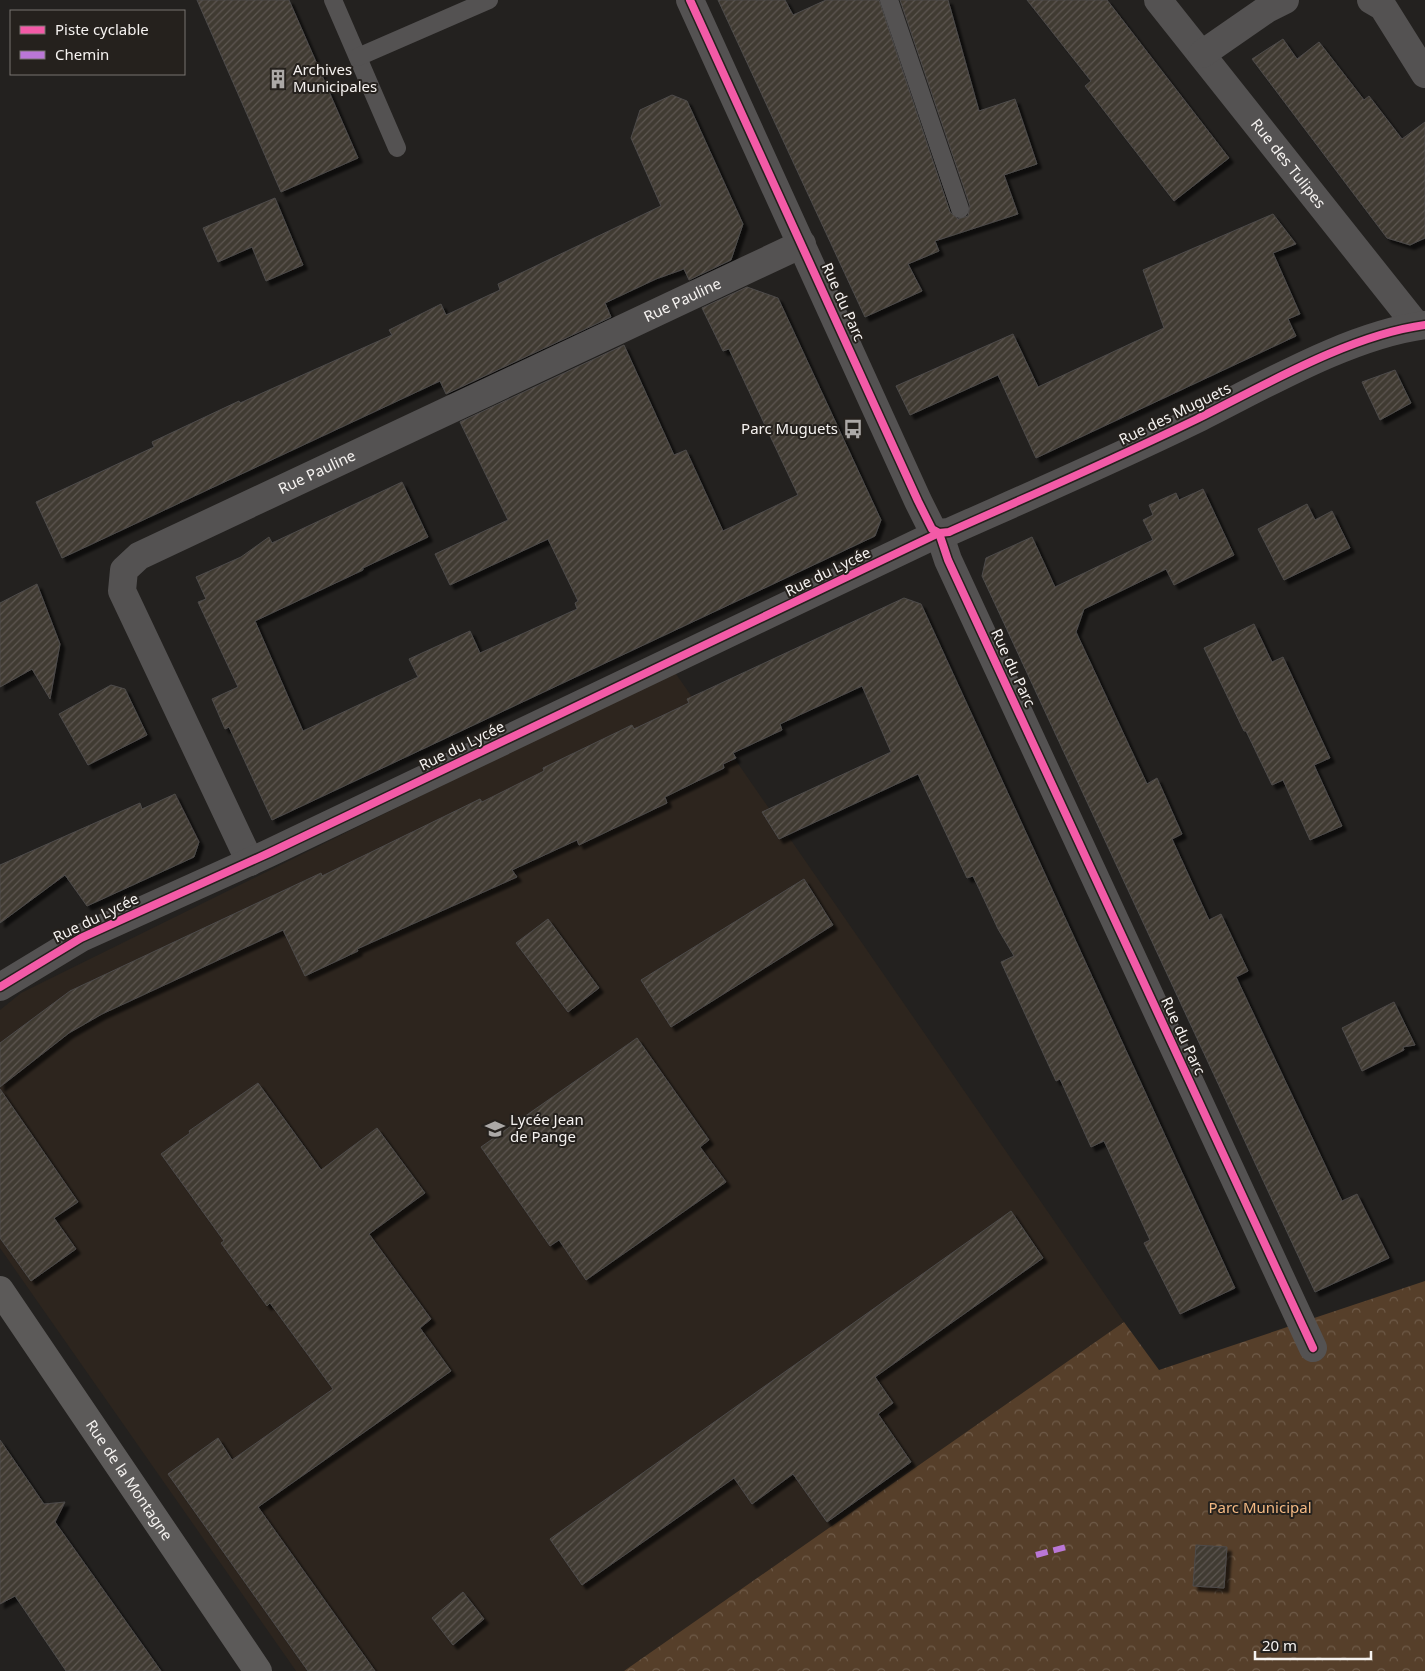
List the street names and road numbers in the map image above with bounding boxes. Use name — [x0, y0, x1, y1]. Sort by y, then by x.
street label: Rue des Tulipes — [1247, 114, 1331, 212]
street label: Rue du Parc — [818, 259, 870, 344]
street label: Rue Pauline — [640, 273, 724, 326]
street label: Rue des Muguets — [1115, 377, 1234, 449]
street label: Rue Pauline — [275, 445, 358, 498]
street label: Rue du Lycée — [781, 542, 874, 600]
street label: Rue du Parc — [987, 625, 1041, 710]
street label: Rue du Lycée — [415, 716, 508, 774]
street label: Rue du Lycée — [49, 888, 142, 946]
street label: Rue du Parc — [1157, 993, 1211, 1078]
street label: Rue de la Montagne — [82, 1416, 178, 1544]

